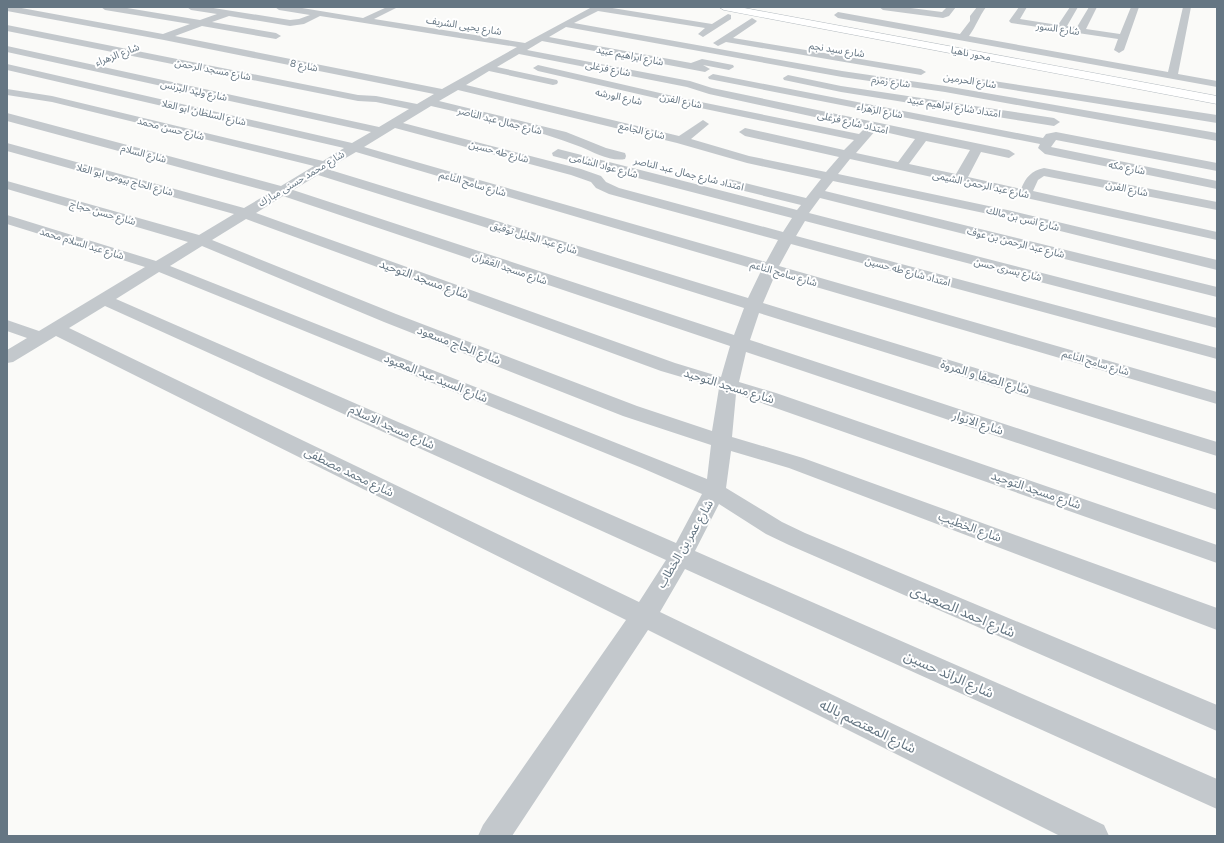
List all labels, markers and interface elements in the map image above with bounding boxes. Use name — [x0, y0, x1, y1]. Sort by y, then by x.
street label: شارع يحيى الشريف — [425, 13, 503, 39]
street label: شارع السور — [1034, 19, 1081, 39]
street label: شارع سيد نجم — [808, 39, 866, 61]
street label: شارع الزهراء — [93, 40, 142, 70]
street label: شارع ابراهيم عبيد — [595, 43, 665, 69]
street label: محور ناهيا — [950, 43, 992, 64]
street label: شارع مسجد الرحمن — [173, 56, 252, 84]
street label: شارع 8 — [289, 56, 319, 76]
street label: شارع فرغلى — [584, 58, 632, 80]
street label: شارع الحرمين — [942, 70, 997, 92]
street label: شارع زمزم — [870, 72, 911, 93]
street label: شارع وليد البرنس — [159, 77, 229, 105]
street label: شارع الورشه — [594, 85, 644, 109]
street label: شارع الفرن — [658, 90, 703, 112]
street label: امتداد شارع ابراهيم عبيد — [906, 93, 1002, 121]
street label: شارع السلطان ابو العلا — [160, 96, 248, 130]
street label: شارع الزهراء — [856, 100, 904, 122]
street label: شارع جمال عبد الناصر — [455, 103, 544, 138]
street label: امتداد شارع فرغلى — [816, 108, 889, 138]
street label: شارع حسن محمد — [136, 114, 206, 144]
street label: شارع الجامع — [617, 119, 666, 143]
street label: شارع طه حسين — [467, 137, 530, 167]
street label: شارع السلام — [119, 141, 168, 168]
street label: شارع محمد حسنى مبارك — [256, 147, 348, 210]
street label: شارع عواد الشامى — [568, 150, 640, 182]
street label: امتداد شارع جمال عبد الناصر — [631, 153, 745, 194]
street label: شارع مكه — [1107, 158, 1147, 178]
street label: شارع الحاج بيومى ابو العلا — [75, 160, 175, 200]
street label: شارع سامح الناعم — [438, 168, 508, 200]
street label: شارع عبد الرحمن الشيمى — [931, 168, 1031, 202]
street label: شارع الفرن — [1104, 178, 1149, 200]
street label: شارع حسن حجاج — [68, 197, 137, 229]
street label: شارع انس بن مالك — [985, 203, 1061, 235]
street label: شارع عبد الجليل توفيق — [489, 218, 579, 258]
street label: شارع عبد السلام محمد — [37, 224, 126, 264]
street label: شارع عبد الرحمن بن عوف — [965, 224, 1066, 262]
street label: شارع مسجد الغفران — [471, 250, 549, 288]
street label: امتداد شارع طه حسين — [864, 254, 952, 290]
street label: شارع يسرى حسن — [973, 255, 1043, 285]
street label: شارع مسجد التوحيد — [377, 256, 471, 304]
street label: شارع سامح الناعم — [749, 258, 819, 290]
street label: شارع الحاج مسعود — [415, 323, 503, 369]
street label: شارع سامح الناعم — [1061, 347, 1131, 379]
street label: شارع السيد عبد المعبود — [381, 351, 490, 407]
street label: شارع الصفا و المروة — [938, 357, 1031, 399]
street label: شارع مسجد التوحيد — [681, 366, 776, 408]
street label: شارع مسجد الاسلام — [346, 402, 437, 454]
street label: شارع الانوار — [949, 408, 1005, 440]
street label: شارع محمد مصطفى — [301, 444, 396, 501]
street label: شارع مسجد التوحيد — [989, 468, 1083, 514]
street label: شارع عمر بن الخطاب — [654, 497, 718, 592]
street label: شارع الخطيب — [936, 509, 1003, 547]
street label: شارع احمد الصعيدى — [907, 582, 1018, 643]
street label: شارع الرائد حسين — [900, 647, 996, 704]
street label: شارع المعتصم بالله — [816, 696, 919, 759]

